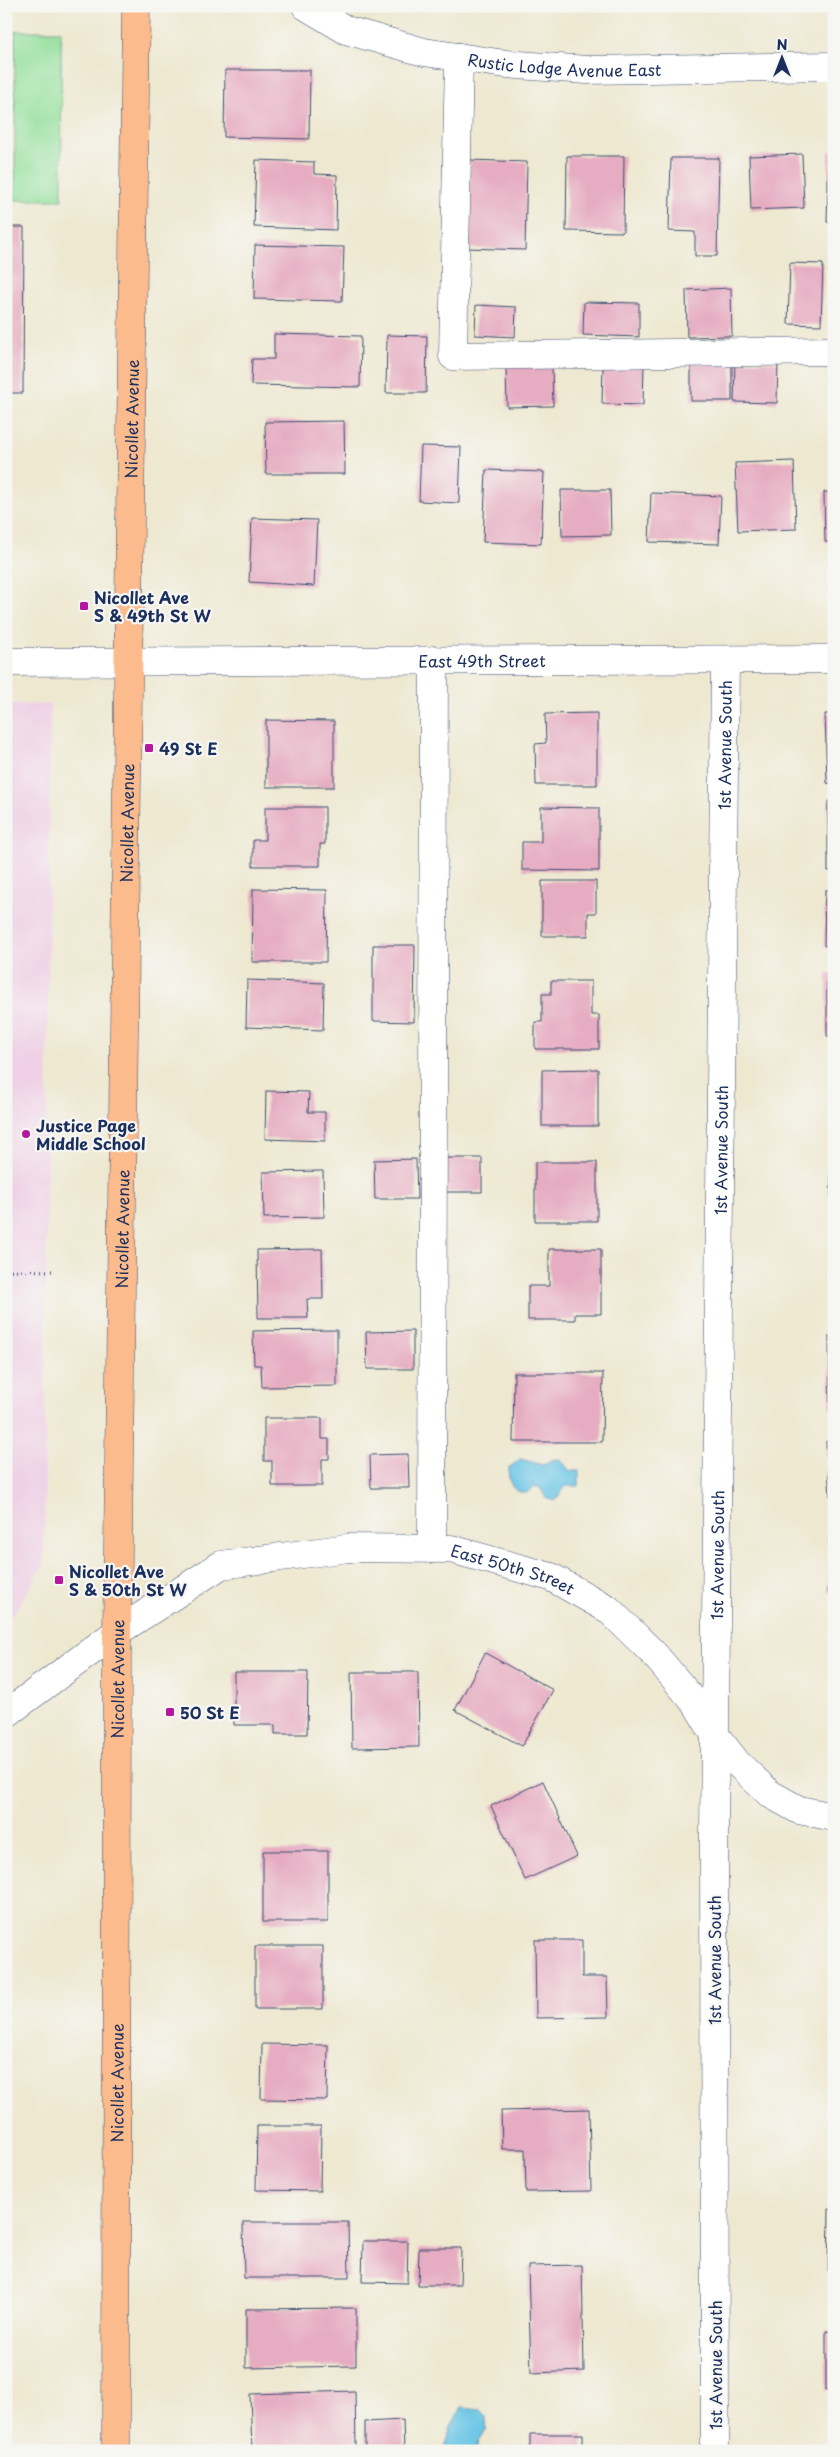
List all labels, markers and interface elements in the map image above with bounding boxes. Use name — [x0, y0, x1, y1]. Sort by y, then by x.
north arrow — [758, 32, 808, 82]
text: N — [776, 34, 788, 55]
street label: Rustic Lodge Avenue East — [466, 47, 661, 82]
street label: Nicollet Avenue — [118, 359, 144, 479]
place label: Nicollet Ave S & 49th St W — [94, 585, 211, 627]
marker: Nicollet Ave S & 49th St W — [78, 600, 90, 612]
street label: East 49th Street — [418, 648, 546, 673]
street label: 1st Avenue South — [712, 680, 737, 810]
place label: 49 St E — [159, 736, 218, 760]
marker: 49 St E — [143, 742, 155, 754]
street label: Nicollet Avenue — [114, 763, 139, 883]
street label: 1st Avenue South — [708, 1085, 733, 1215]
place label: Justice Page Middle School — [36, 1113, 146, 1155]
marker: Justice Page Middle School — [20, 1128, 32, 1140]
street label: Nicollet Avenue — [109, 1169, 134, 1289]
street label: 1st Avenue South — [704, 1490, 729, 1620]
street label: East 50th Street — [448, 1538, 580, 1600]
place label: Nicollet Ave S & 50th St W — [69, 1559, 187, 1601]
marker: Nicollet Ave S & 50th St W — [53, 1574, 65, 1586]
street label: Nicollet Avenue — [105, 1619, 129, 1739]
place label: 50 St E — [180, 1700, 240, 1724]
marker: 50 St E — [164, 1706, 176, 1718]
street label: 1st Avenue South — [702, 1895, 726, 2025]
street label: Nicollet Avenue — [104, 2023, 129, 2143]
street label: 1st Avenue South — [703, 2300, 727, 2430]

